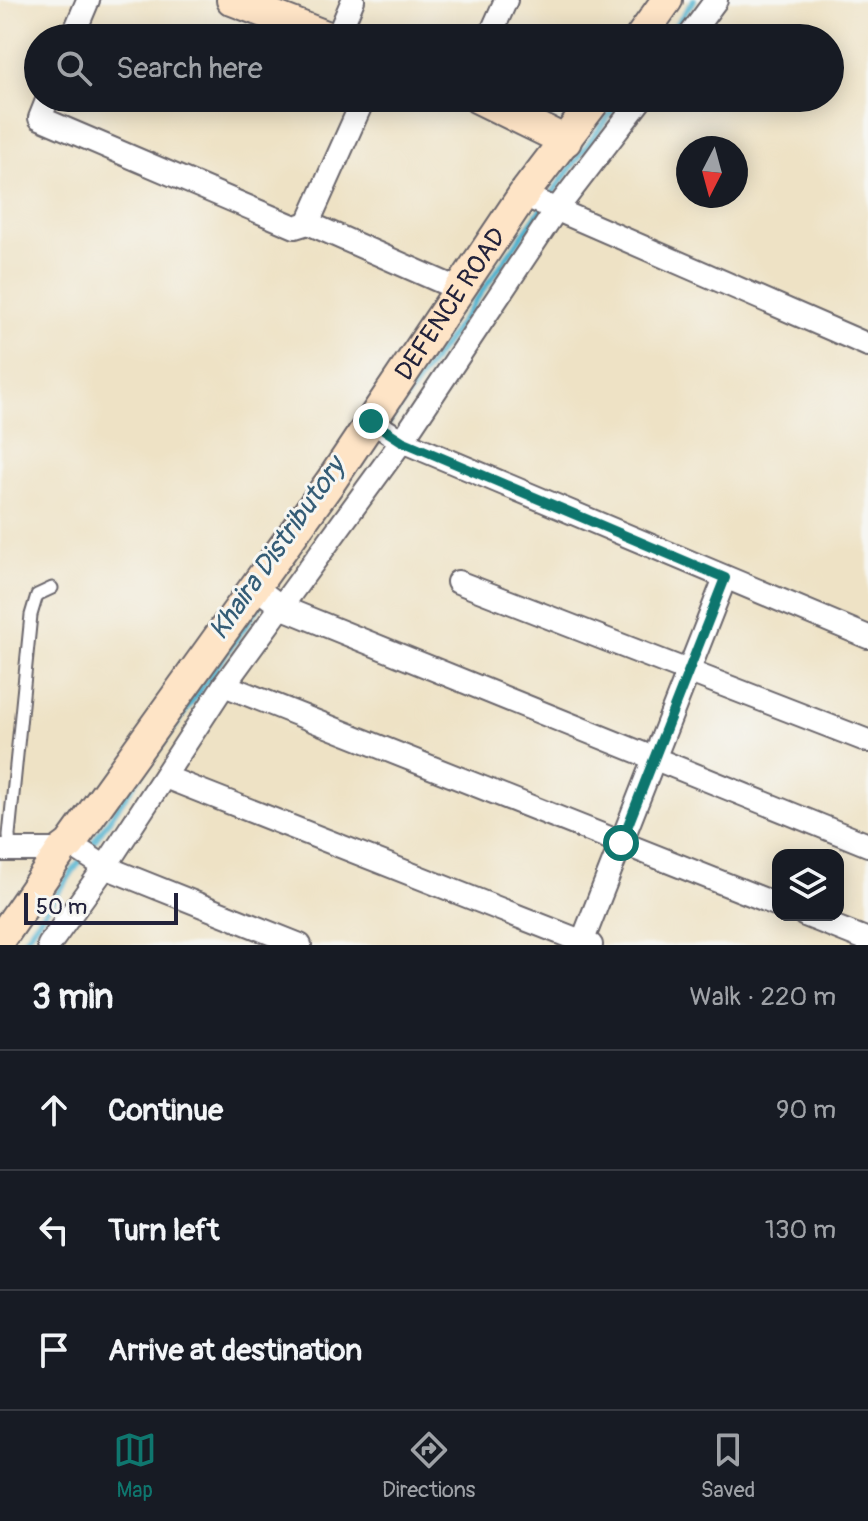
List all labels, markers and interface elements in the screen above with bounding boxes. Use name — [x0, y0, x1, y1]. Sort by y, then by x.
search box — [24, 24, 844, 112]
icon: search — [52, 46, 96, 90]
text: Search here — [116, 50, 263, 87]
north arrow — [676, 136, 748, 208]
street label: DEFENCE ROAD — [388, 222, 514, 387]
route end — [353, 403, 389, 439]
water label: Khaira Distributory — [201, 448, 355, 647]
route start — [603, 825, 639, 861]
map controls — [772, 849, 844, 921]
button: layers — [772, 849, 844, 921]
scale bar — [24, 889, 178, 925]
text: 50 m — [36, 893, 87, 921]
text: 3 min — [32, 976, 114, 1019]
text: Walk · 220 m — [689, 981, 836, 1013]
icon: ahead — [32, 1088, 76, 1132]
text: Continue — [108, 1092, 223, 1129]
text: 90 m — [776, 1094, 836, 1126]
icon: left — [32, 1208, 76, 1252]
text: Turn left — [108, 1212, 219, 1249]
text: 130 m — [765, 1214, 836, 1246]
icon: arrive — [32, 1328, 76, 1372]
text: Arrive at destination — [108, 1332, 362, 1369]
tab: Map — [113, 1428, 157, 1504]
tab: Directions — [382, 1428, 475, 1504]
tab: Saved — [701, 1428, 755, 1504]

